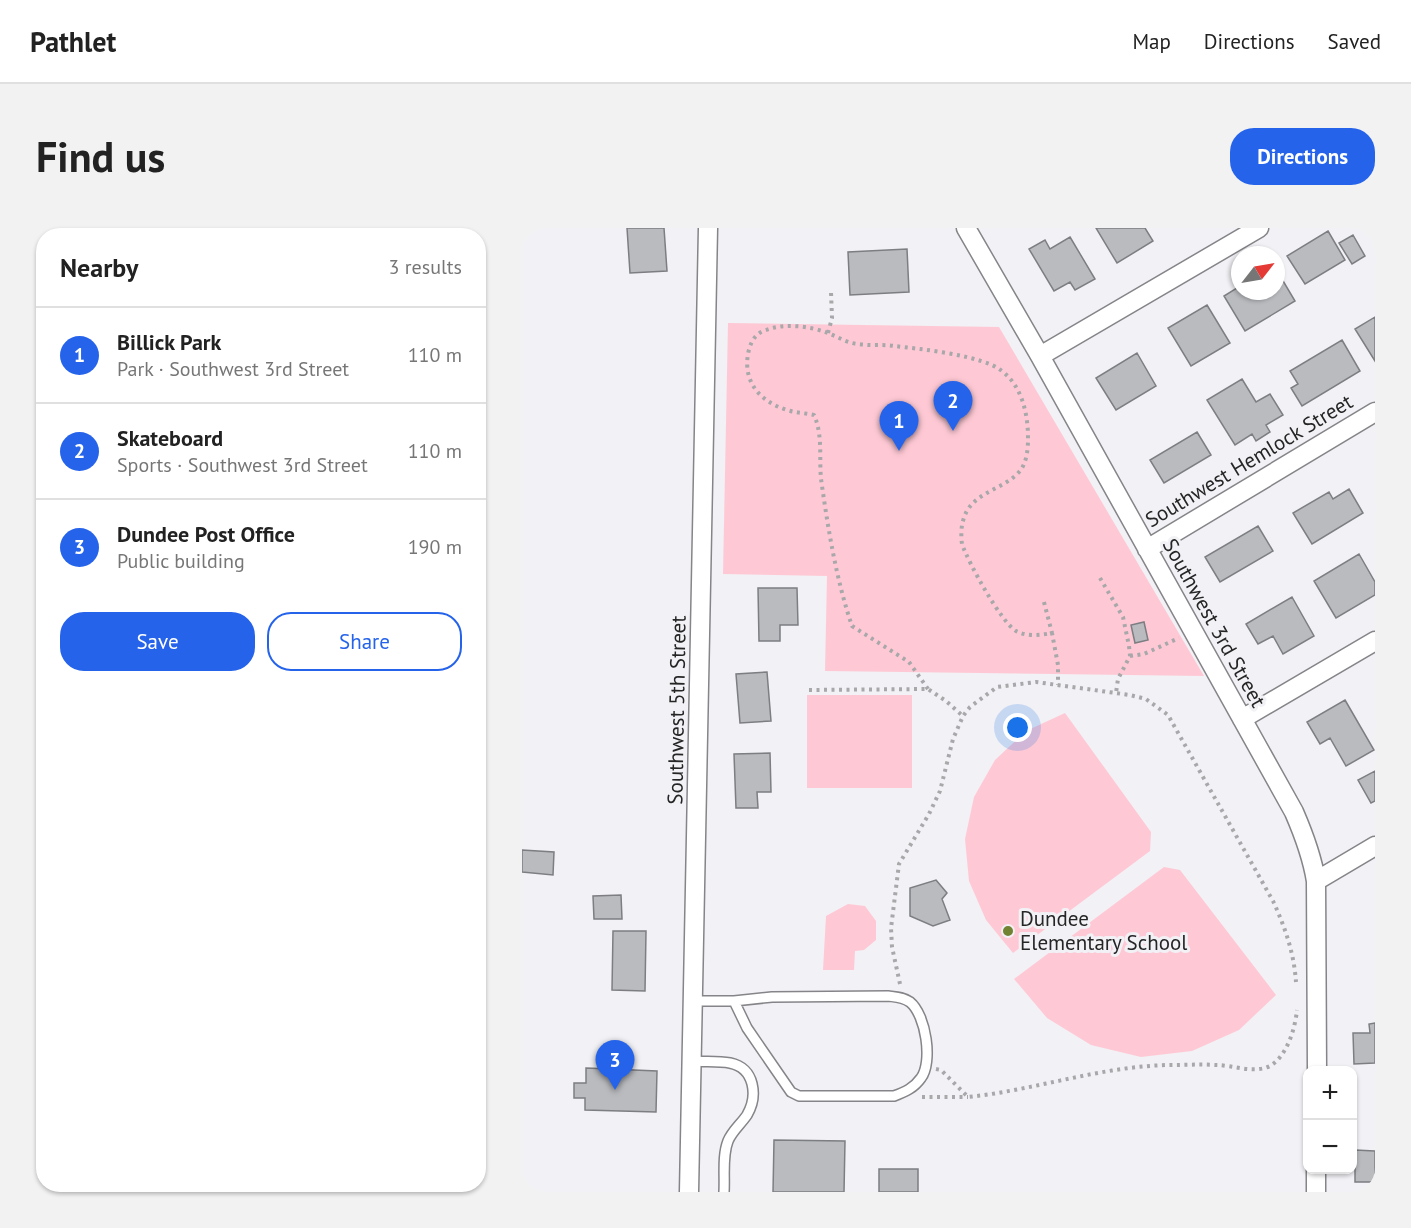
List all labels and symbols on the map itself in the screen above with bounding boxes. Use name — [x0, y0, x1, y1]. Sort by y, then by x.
north arrow — [1231, 246, 1285, 300]
pin: 2 — [934, 382, 972, 431]
street label: Southwest Hemlock Street — [1140, 388, 1357, 533]
pin: 1 — [880, 402, 919, 451]
street label: Southwest 3rd Street — [1157, 534, 1272, 712]
street label: Southwest 5th Street — [661, 615, 692, 805]
your location — [1003, 713, 1032, 742]
place label: Dundee Elementary School — [1020, 905, 1187, 956]
marker: Dundee Elementary School — [1001, 924, 1015, 938]
pin: 3 — [596, 1040, 634, 1090]

